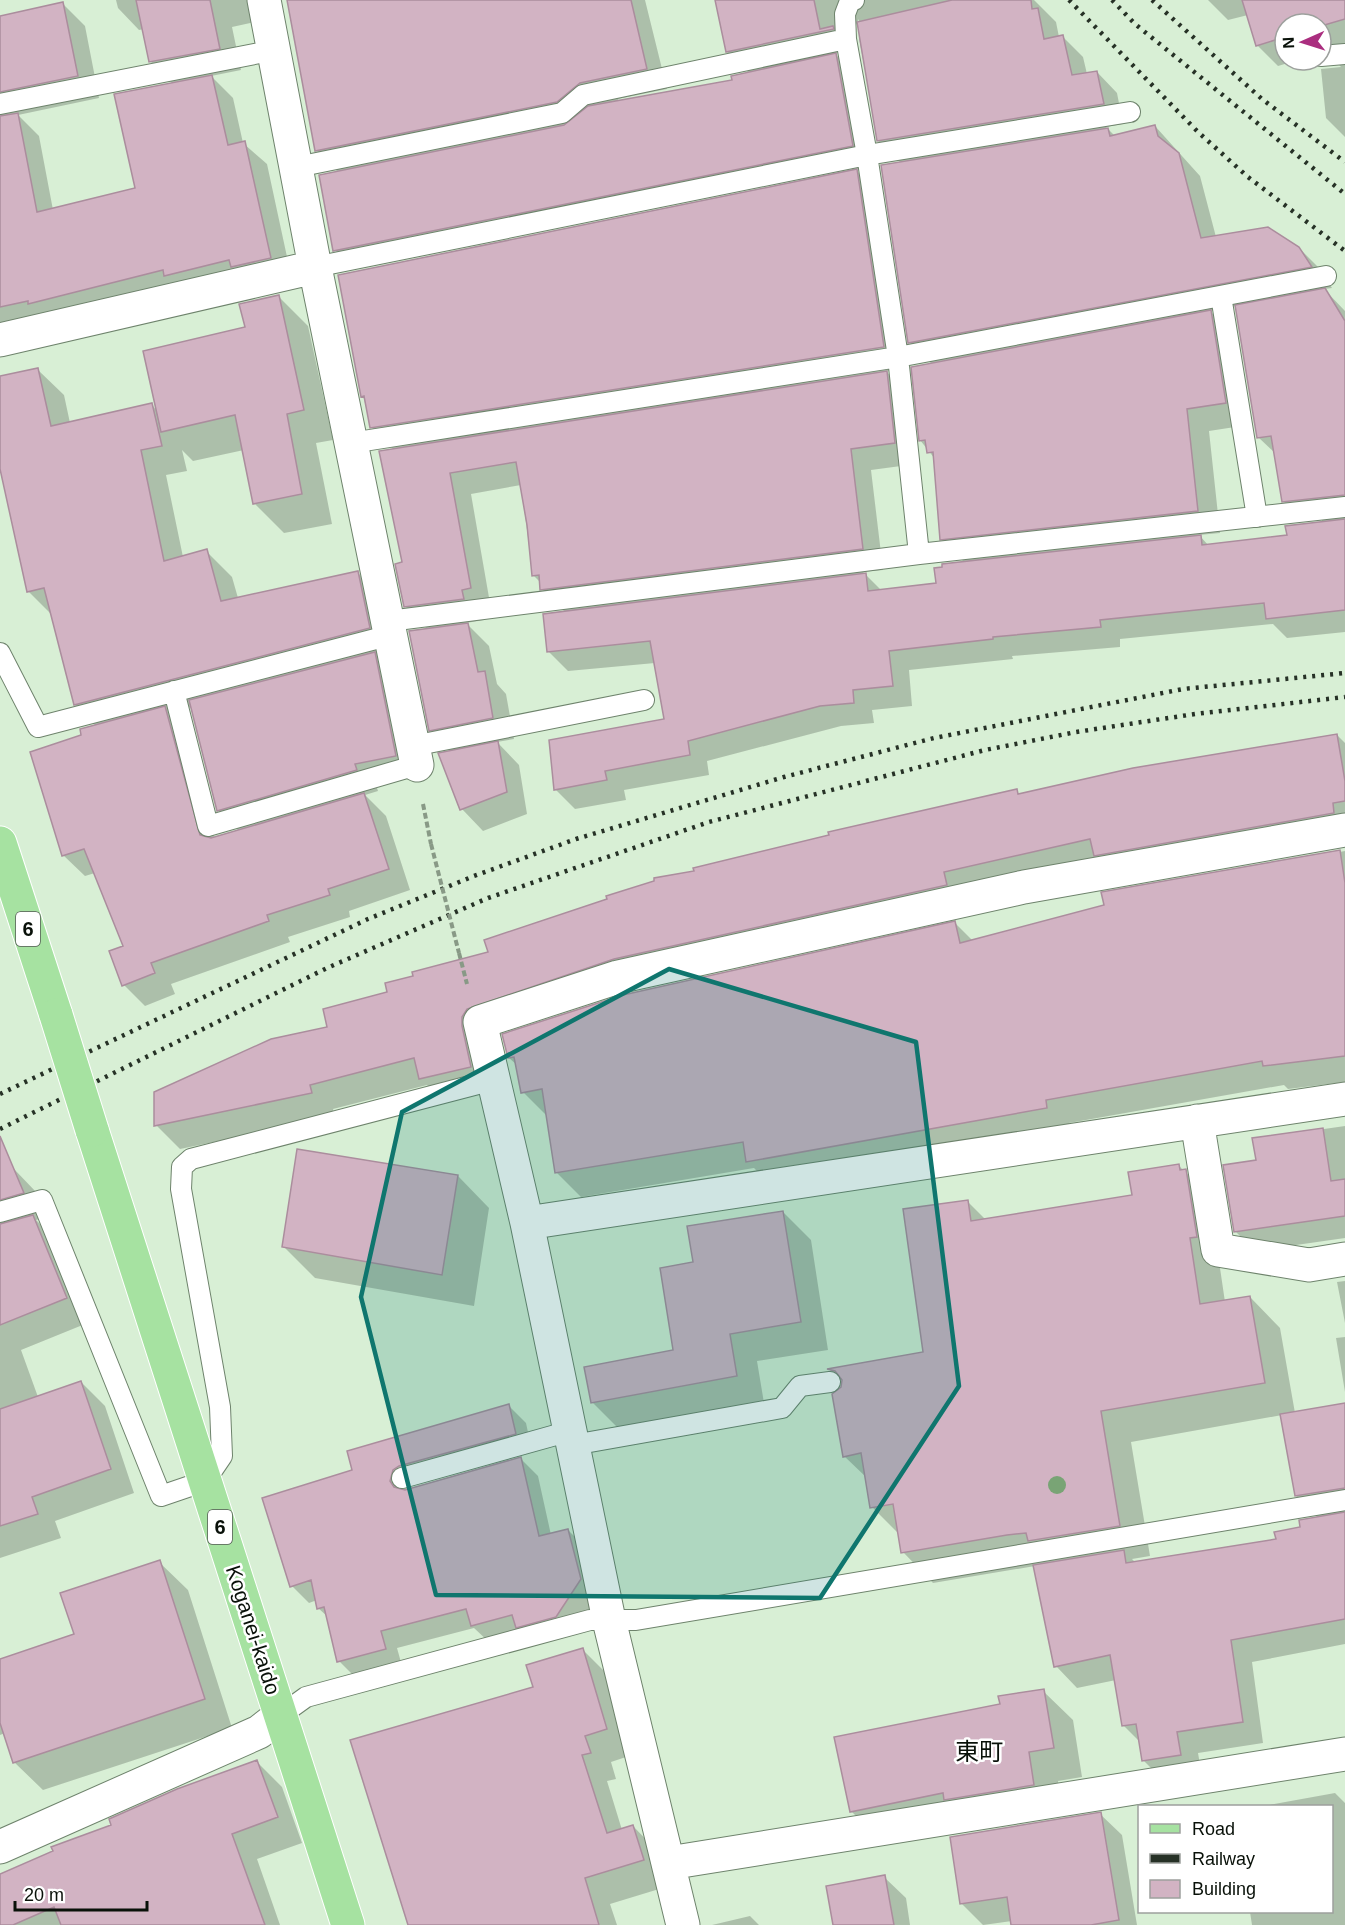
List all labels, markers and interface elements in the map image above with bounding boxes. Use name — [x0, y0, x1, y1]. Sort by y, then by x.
north arrow — [1273, 12, 1333, 72]
text: N — [1280, 37, 1297, 49]
road number: 6 — [16, 912, 40, 946]
road number: 6 — [208, 1510, 232, 1544]
street label: Koganei-kaido — [222, 1562, 285, 1697]
district label: 東町 — [955, 1738, 1003, 1765]
legend — [1138, 1805, 1333, 1913]
text: Road — [1192, 1819, 1235, 1839]
text: Railway — [1192, 1849, 1255, 1869]
scale bar — [15, 1874, 147, 1912]
text: Building — [1192, 1879, 1256, 1899]
text: 20 m — [24, 1885, 64, 1905]

